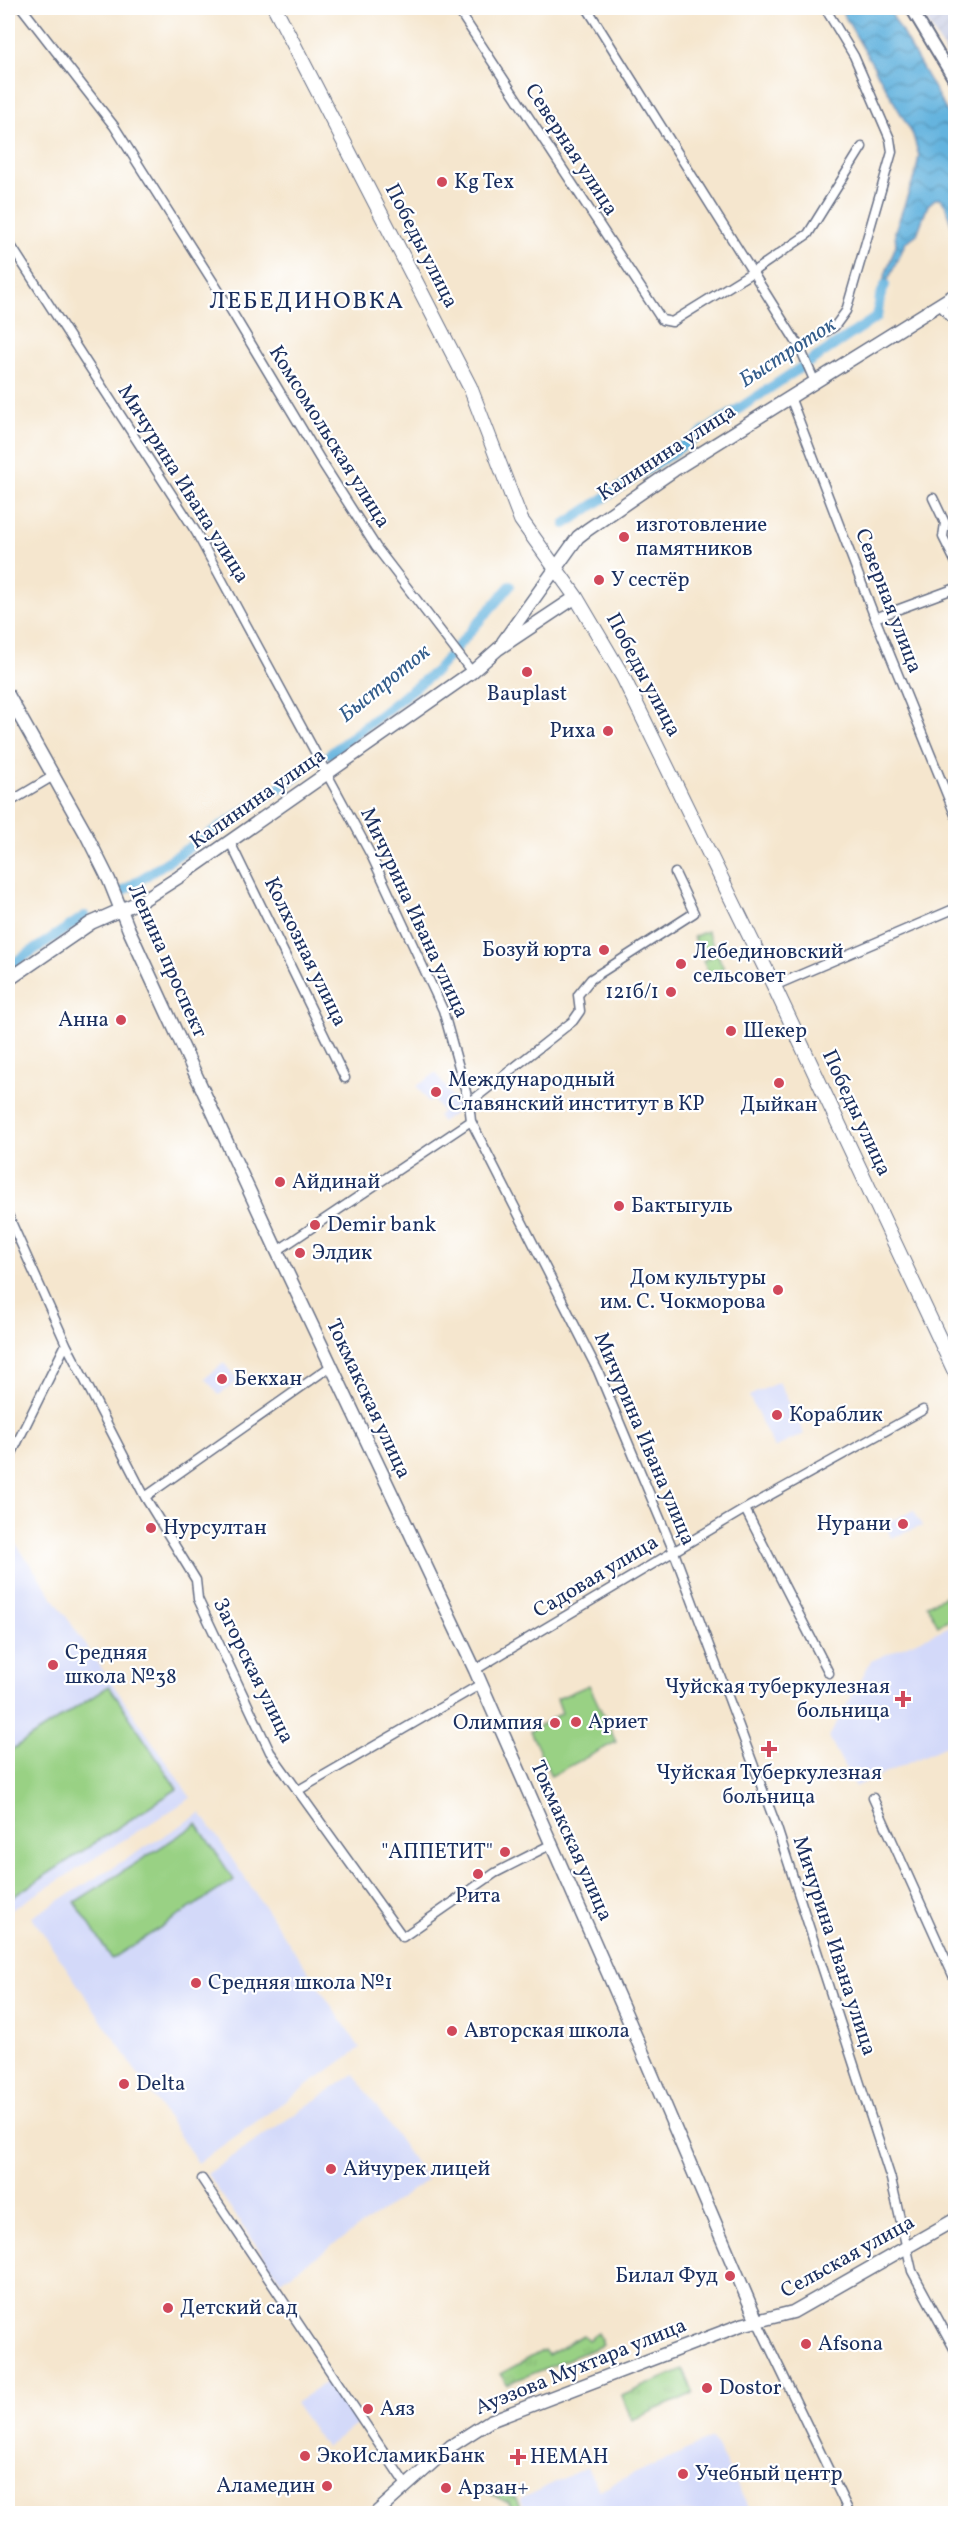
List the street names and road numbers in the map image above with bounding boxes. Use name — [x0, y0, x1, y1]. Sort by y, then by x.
street label: Северная улица — [517, 78, 625, 222]
street label: Победы улица — [377, 179, 465, 313]
street label: Комсомольская улица — [261, 340, 397, 534]
street label: Мичурина Ивана улица — [110, 379, 256, 589]
street label: Калинина улица — [592, 397, 742, 509]
street label: Северная улица — [847, 525, 929, 677]
street label: Победы улица — [598, 608, 688, 742]
street label: Калинина улица — [184, 741, 332, 857]
street label: Мичурина Ивана улица — [352, 803, 476, 1023]
street label: Колхозная улица — [256, 872, 354, 1032]
street label: Ленина проспект — [120, 879, 214, 1043]
street label: Победы улица — [814, 1045, 898, 1181]
street label: Токмакская улица — [318, 1315, 418, 1483]
street label: Мичурина Ивана улица — [586, 1328, 702, 1550]
street label: Садовая улица — [528, 1528, 664, 1626]
street label: Загорская улица — [205, 1593, 301, 1749]
street label: Токмакская улица — [523, 1756, 619, 1926]
street label: Мичурина Ивана улица — [785, 1833, 883, 2059]
street label: Сельская улица — [776, 2208, 920, 2306]
street label: Ауэзова Мухтара улица — [471, 2311, 691, 2423]

